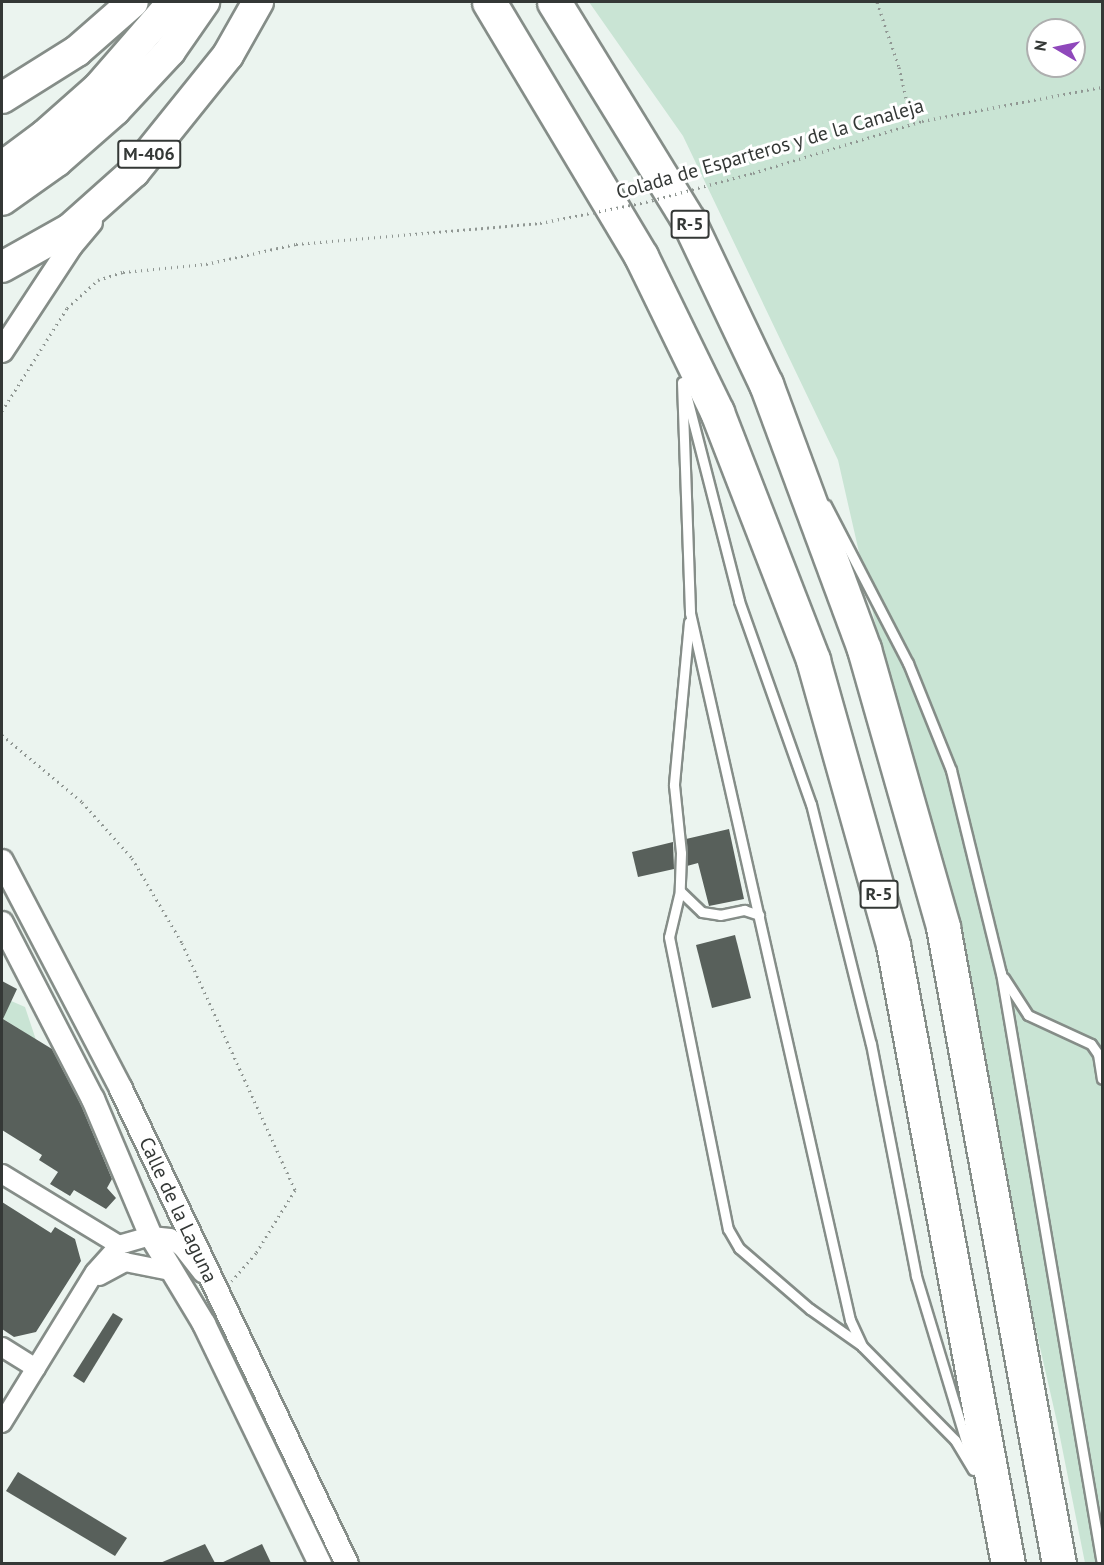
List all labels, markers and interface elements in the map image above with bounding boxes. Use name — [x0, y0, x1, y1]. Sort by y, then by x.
north arrow — [1026, 18, 1086, 78]
text: N — [1029, 39, 1051, 52]
street label: Colada de Esparteros y de la Canaleja — [613, 93, 927, 205]
road number: M-406 — [116, 139, 182, 169]
road number: R-5 — [670, 209, 710, 239]
road number: R-5 — [860, 879, 898, 909]
street label: Calle de la Laguna — [134, 1133, 222, 1287]

